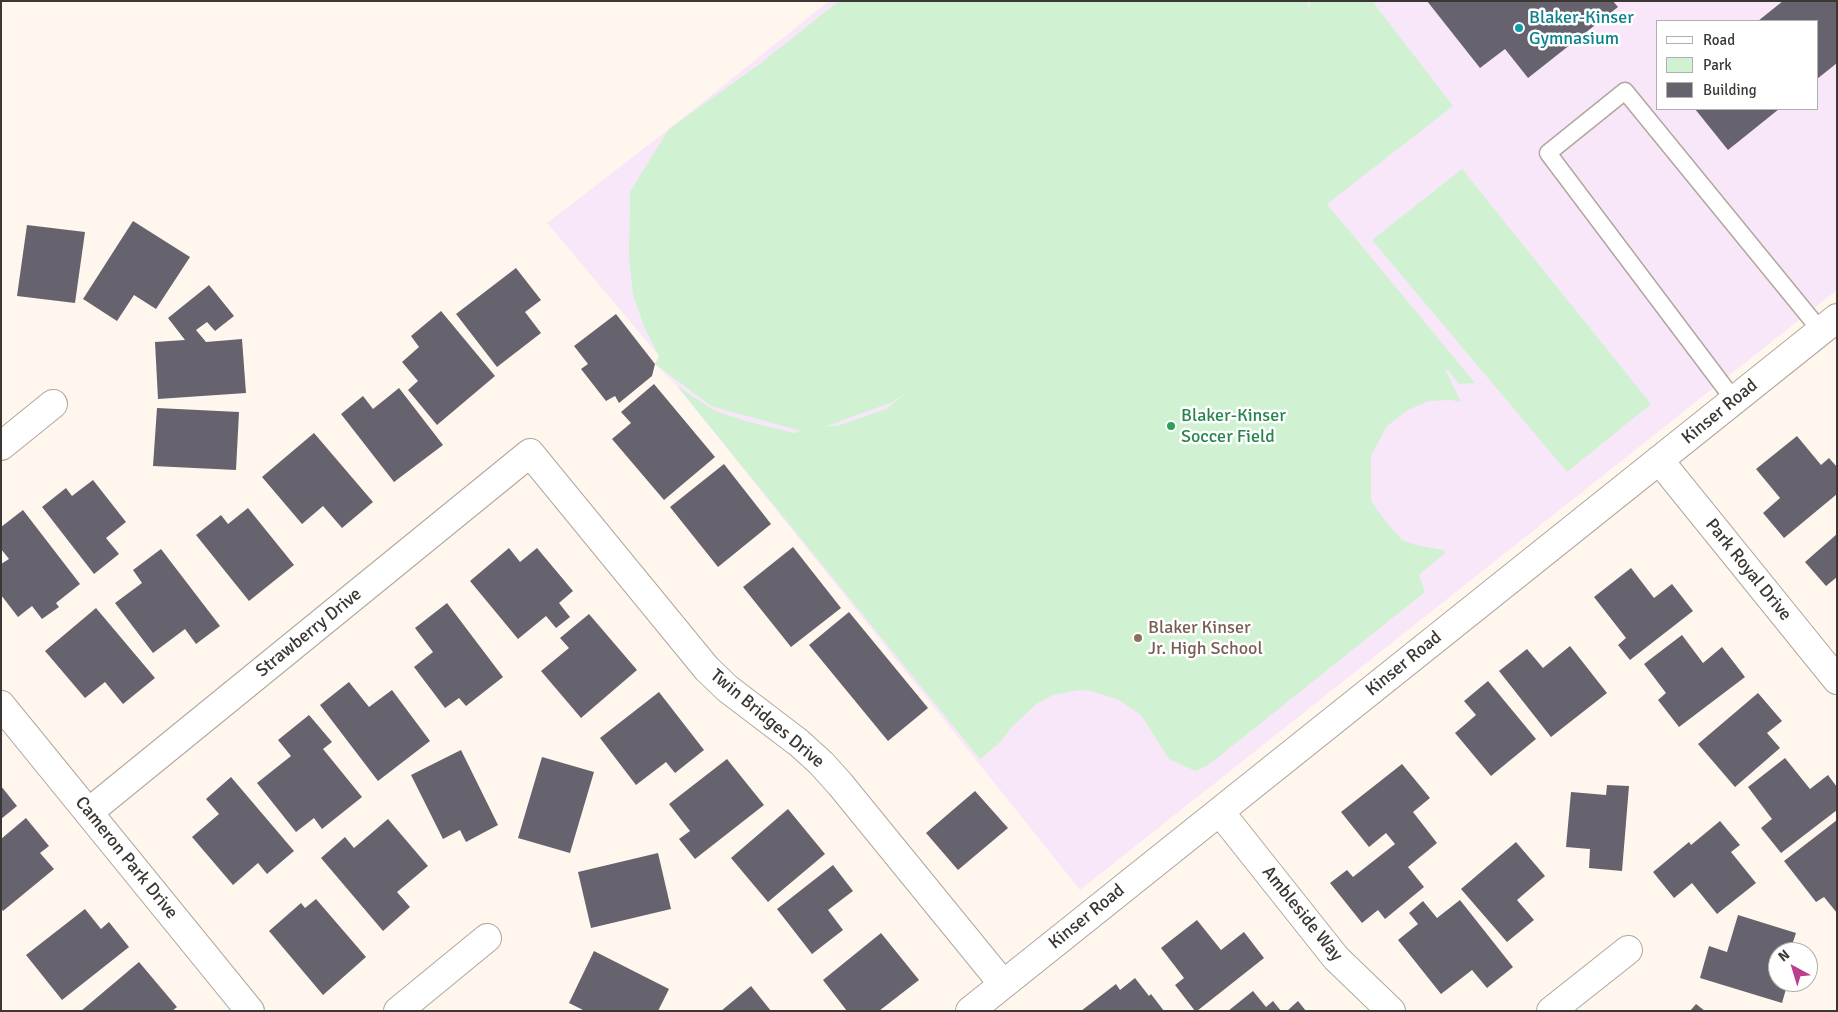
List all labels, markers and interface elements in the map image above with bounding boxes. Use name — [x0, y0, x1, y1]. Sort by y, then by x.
place label: Blaker-Kinser Gymnasium — [1529, 7, 1634, 50]
legend — [1656, 20, 1818, 110]
marker: Blaker-Kinser Gymnasium — [1513, 22, 1525, 34]
text: Road — [1703, 31, 1735, 49]
text: Park — [1703, 56, 1732, 74]
text: Building — [1703, 81, 1757, 99]
street label: Kinser Road — [1678, 375, 1762, 449]
place label: Blaker-Kinser Soccer Field — [1181, 405, 1286, 448]
marker: Blaker-Kinser Soccer Field — [1165, 420, 1177, 432]
street label: Park Royal Drive — [1700, 515, 1796, 625]
street label: Strawberry Drive — [252, 584, 366, 682]
place label: Blaker Kinser Jr. High School — [1148, 617, 1263, 660]
street label: Kinser Road — [1362, 627, 1446, 701]
marker: Blaker Kinser Jr. High School — [1132, 632, 1144, 644]
street label: Twin Bridges Drive — [706, 665, 828, 773]
street label: Cameron Park Drive — [70, 792, 182, 924]
street label: Ambleside Way — [1257, 862, 1347, 966]
street label: Kinser Road — [1045, 880, 1129, 954]
north arrow — [1768, 942, 1818, 992]
text: N — [1775, 946, 1793, 965]

